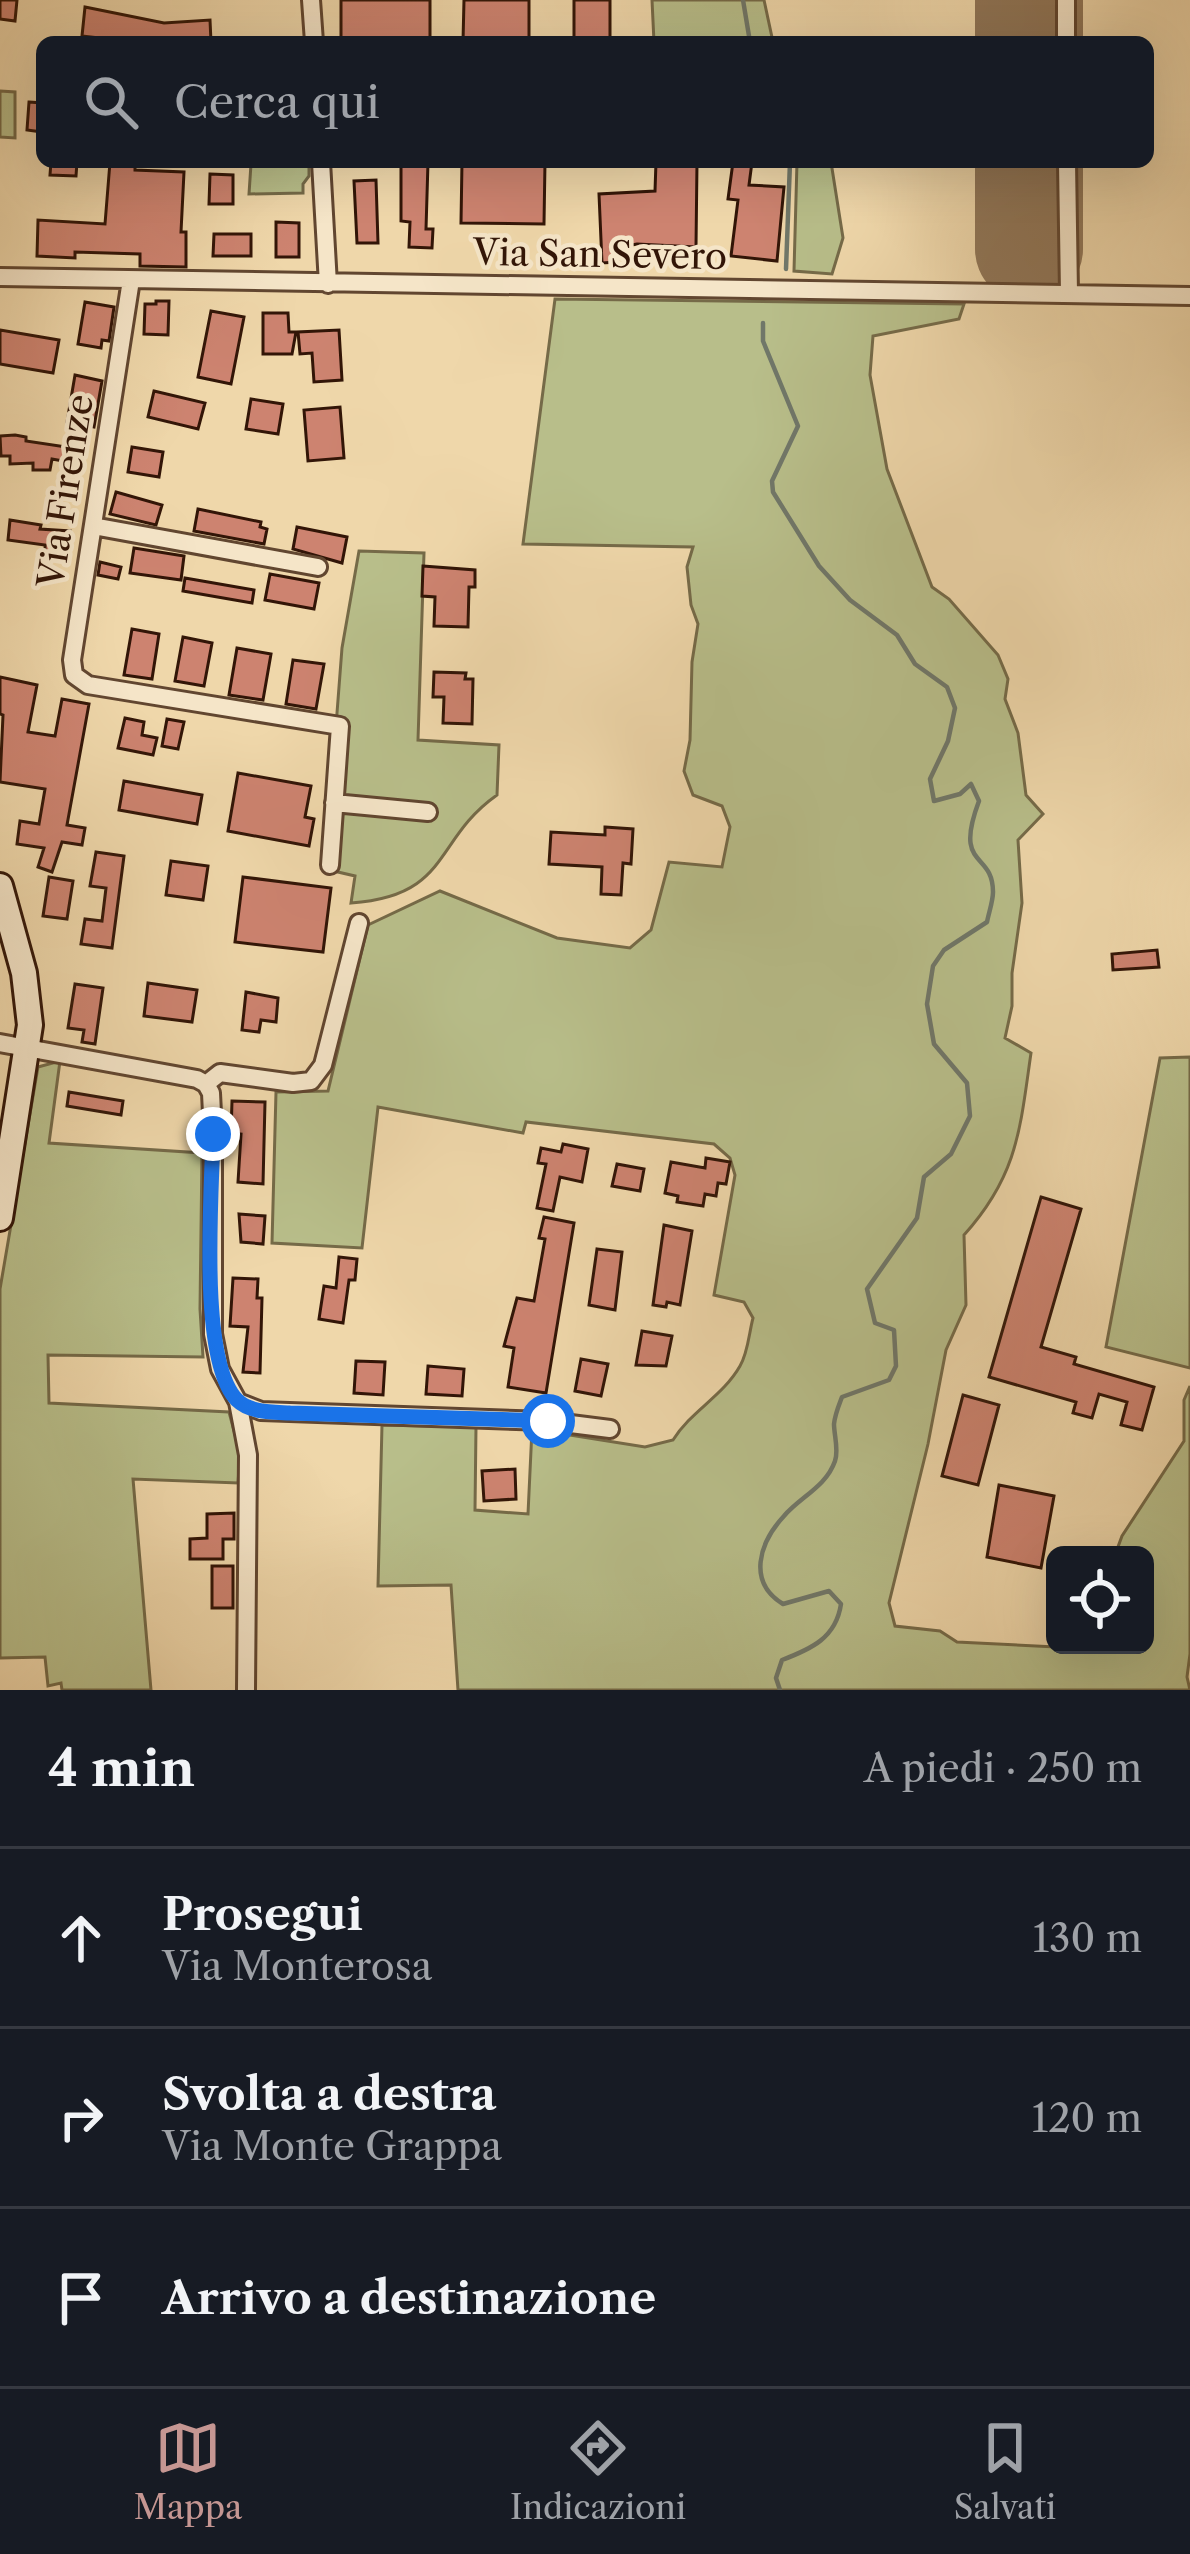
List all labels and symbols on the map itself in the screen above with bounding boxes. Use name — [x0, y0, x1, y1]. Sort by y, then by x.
street label: Via San Severo — [472, 230, 727, 278]
street label: Via Firenze — [28, 391, 102, 592]
route end — [186, 1107, 240, 1161]
route start — [521, 1394, 575, 1448]

